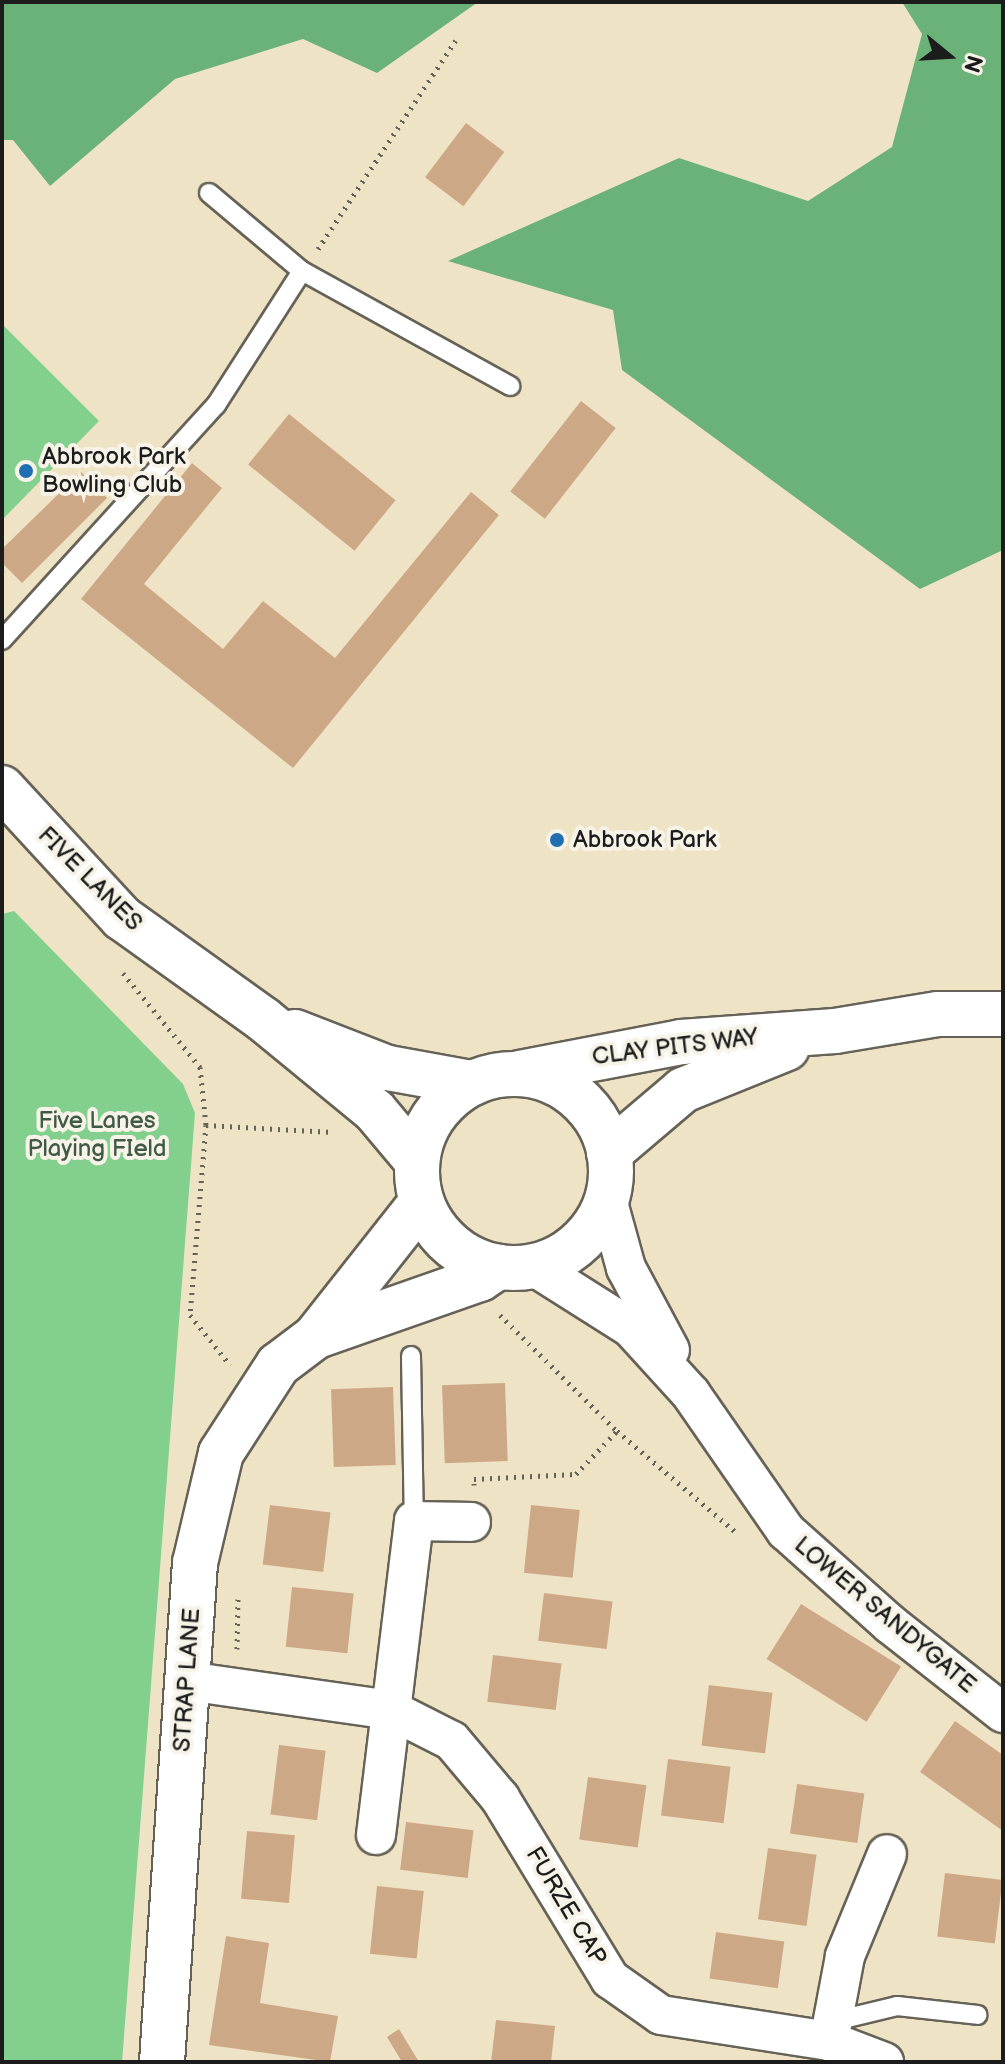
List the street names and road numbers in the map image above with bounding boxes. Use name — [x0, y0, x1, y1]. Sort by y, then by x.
street label: FIVE LANES — [32, 821, 148, 937]
street label: CLAY PITS WAY — [590, 1022, 760, 1072]
street label: LOWER SANDYGATE — [788, 1530, 982, 1700]
street label: STRAP LANE — [168, 1607, 206, 1753]
street label: FURZE CAP — [519, 1842, 613, 1970]

